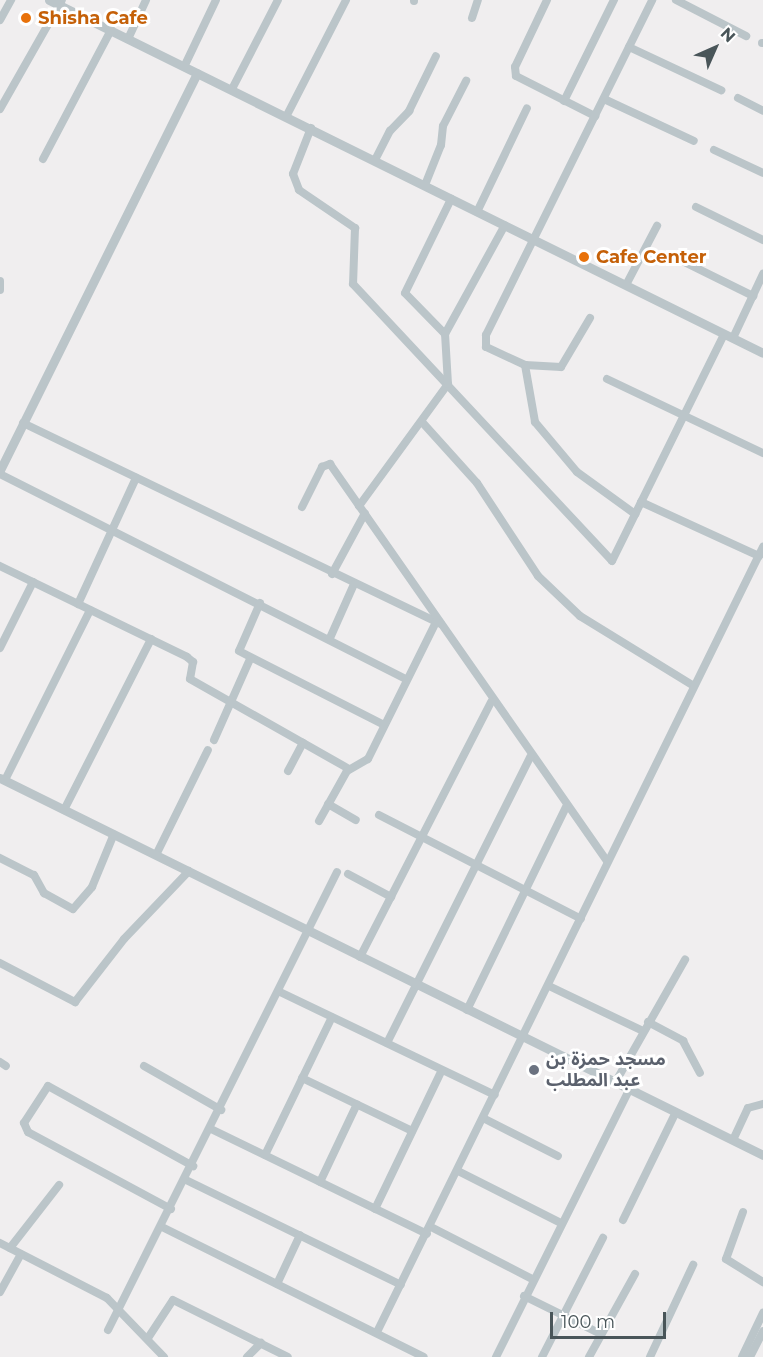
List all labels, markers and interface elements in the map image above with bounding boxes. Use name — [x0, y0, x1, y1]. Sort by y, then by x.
place label: Shisha Cafe — [38, 7, 148, 29]
marker: Shisha Cafe — [19, 11, 33, 25]
north arrow — [685, 18, 745, 78]
text: N — [717, 24, 739, 46]
place label: Cafe Center — [596, 246, 707, 268]
marker: Cafe Center — [577, 250, 591, 264]
place label: مسجد حمزة بن عبد المطلب — [546, 1049, 666, 1092]
marker: مسجد حمزة بن عبد المطلب — [527, 1063, 541, 1077]
scale bar — [553, 1300, 668, 1338]
text: 100 m — [561, 1311, 615, 1333]

